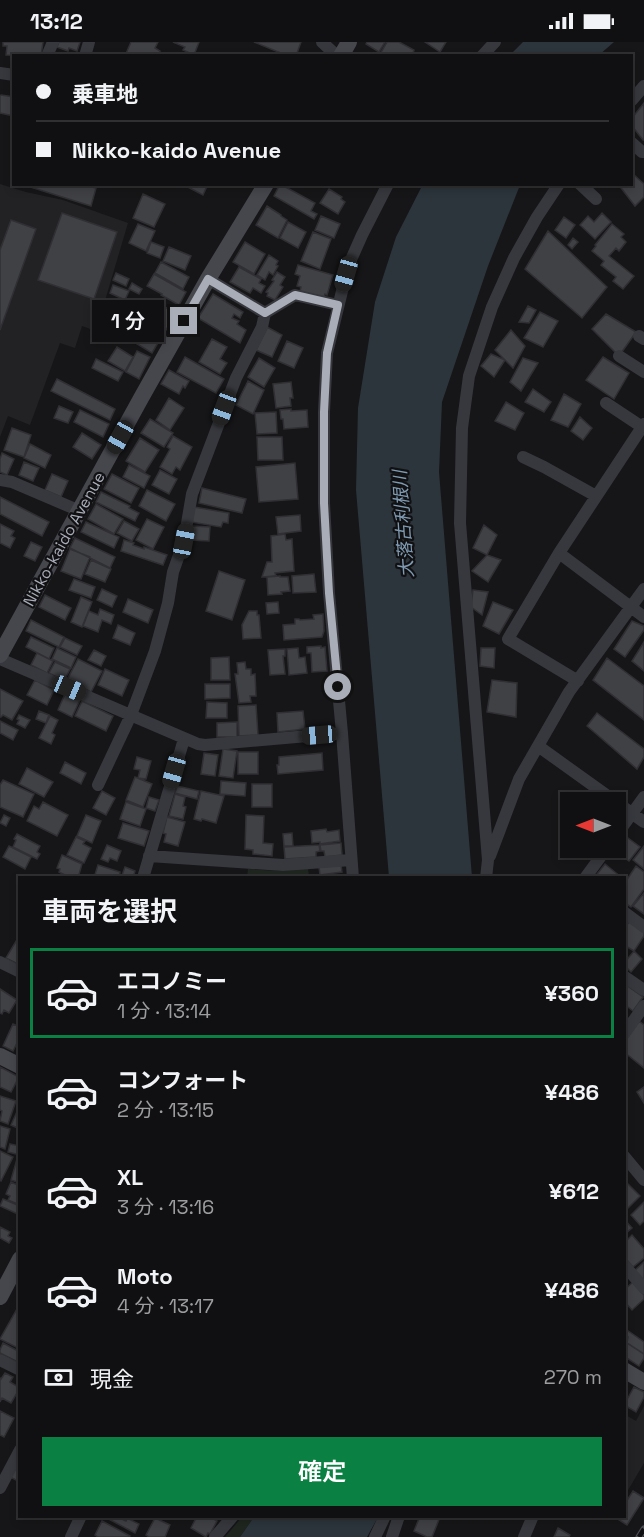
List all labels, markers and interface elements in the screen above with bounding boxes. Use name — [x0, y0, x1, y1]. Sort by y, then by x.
text: 13:12 — [30, 7, 83, 35]
text: 乗車地 — [72, 80, 138, 108]
text: Nikko-kaido Avenue — [72, 136, 281, 164]
car — [332, 254, 360, 294]
callout: 1 分 — [91, 300, 163, 342]
route end — [170, 307, 197, 334]
text: 1 分 — [111, 308, 145, 334]
car — [209, 388, 239, 428]
car — [103, 417, 137, 457]
water label: 大落古利根川 — [388, 467, 418, 579]
street label: Nikko-kaido Avenue — [18, 468, 110, 610]
car — [172, 522, 196, 560]
car — [49, 673, 89, 703]
route start — [324, 673, 351, 700]
car — [300, 724, 338, 746]
car — [160, 751, 188, 791]
north arrow — [560, 792, 626, 858]
map controls — [560, 792, 626, 858]
text: 車両を選択 — [42, 894, 177, 929]
icon: car — [45, 966, 99, 1020]
text: エコノミー — [117, 967, 227, 995]
text: ¥360 — [544, 979, 599, 1007]
text: 1 分 · 13:14 — [117, 998, 211, 1024]
icon: car — [45, 1065, 99, 1119]
text: コンフォート — [117, 1066, 248, 1094]
text: ¥486 — [545, 1078, 599, 1106]
text: 2 分 · 13:15 — [117, 1097, 214, 1123]
text: XL — [117, 1163, 143, 1191]
icon: car — [45, 1164, 99, 1218]
text: ¥612 — [549, 1177, 599, 1205]
text: 3 分 · 13:16 — [117, 1194, 214, 1220]
text: Moto — [117, 1262, 173, 1290]
icon: car — [45, 1263, 99, 1317]
text: ¥486 — [545, 1276, 599, 1304]
text: 4 分 · 13:17 — [117, 1293, 214, 1319]
icon: cash — [42, 1361, 75, 1394]
text: 270 m — [544, 1364, 602, 1390]
text: 現金 — [90, 1365, 134, 1393]
button: 確定 — [42, 1437, 602, 1506]

